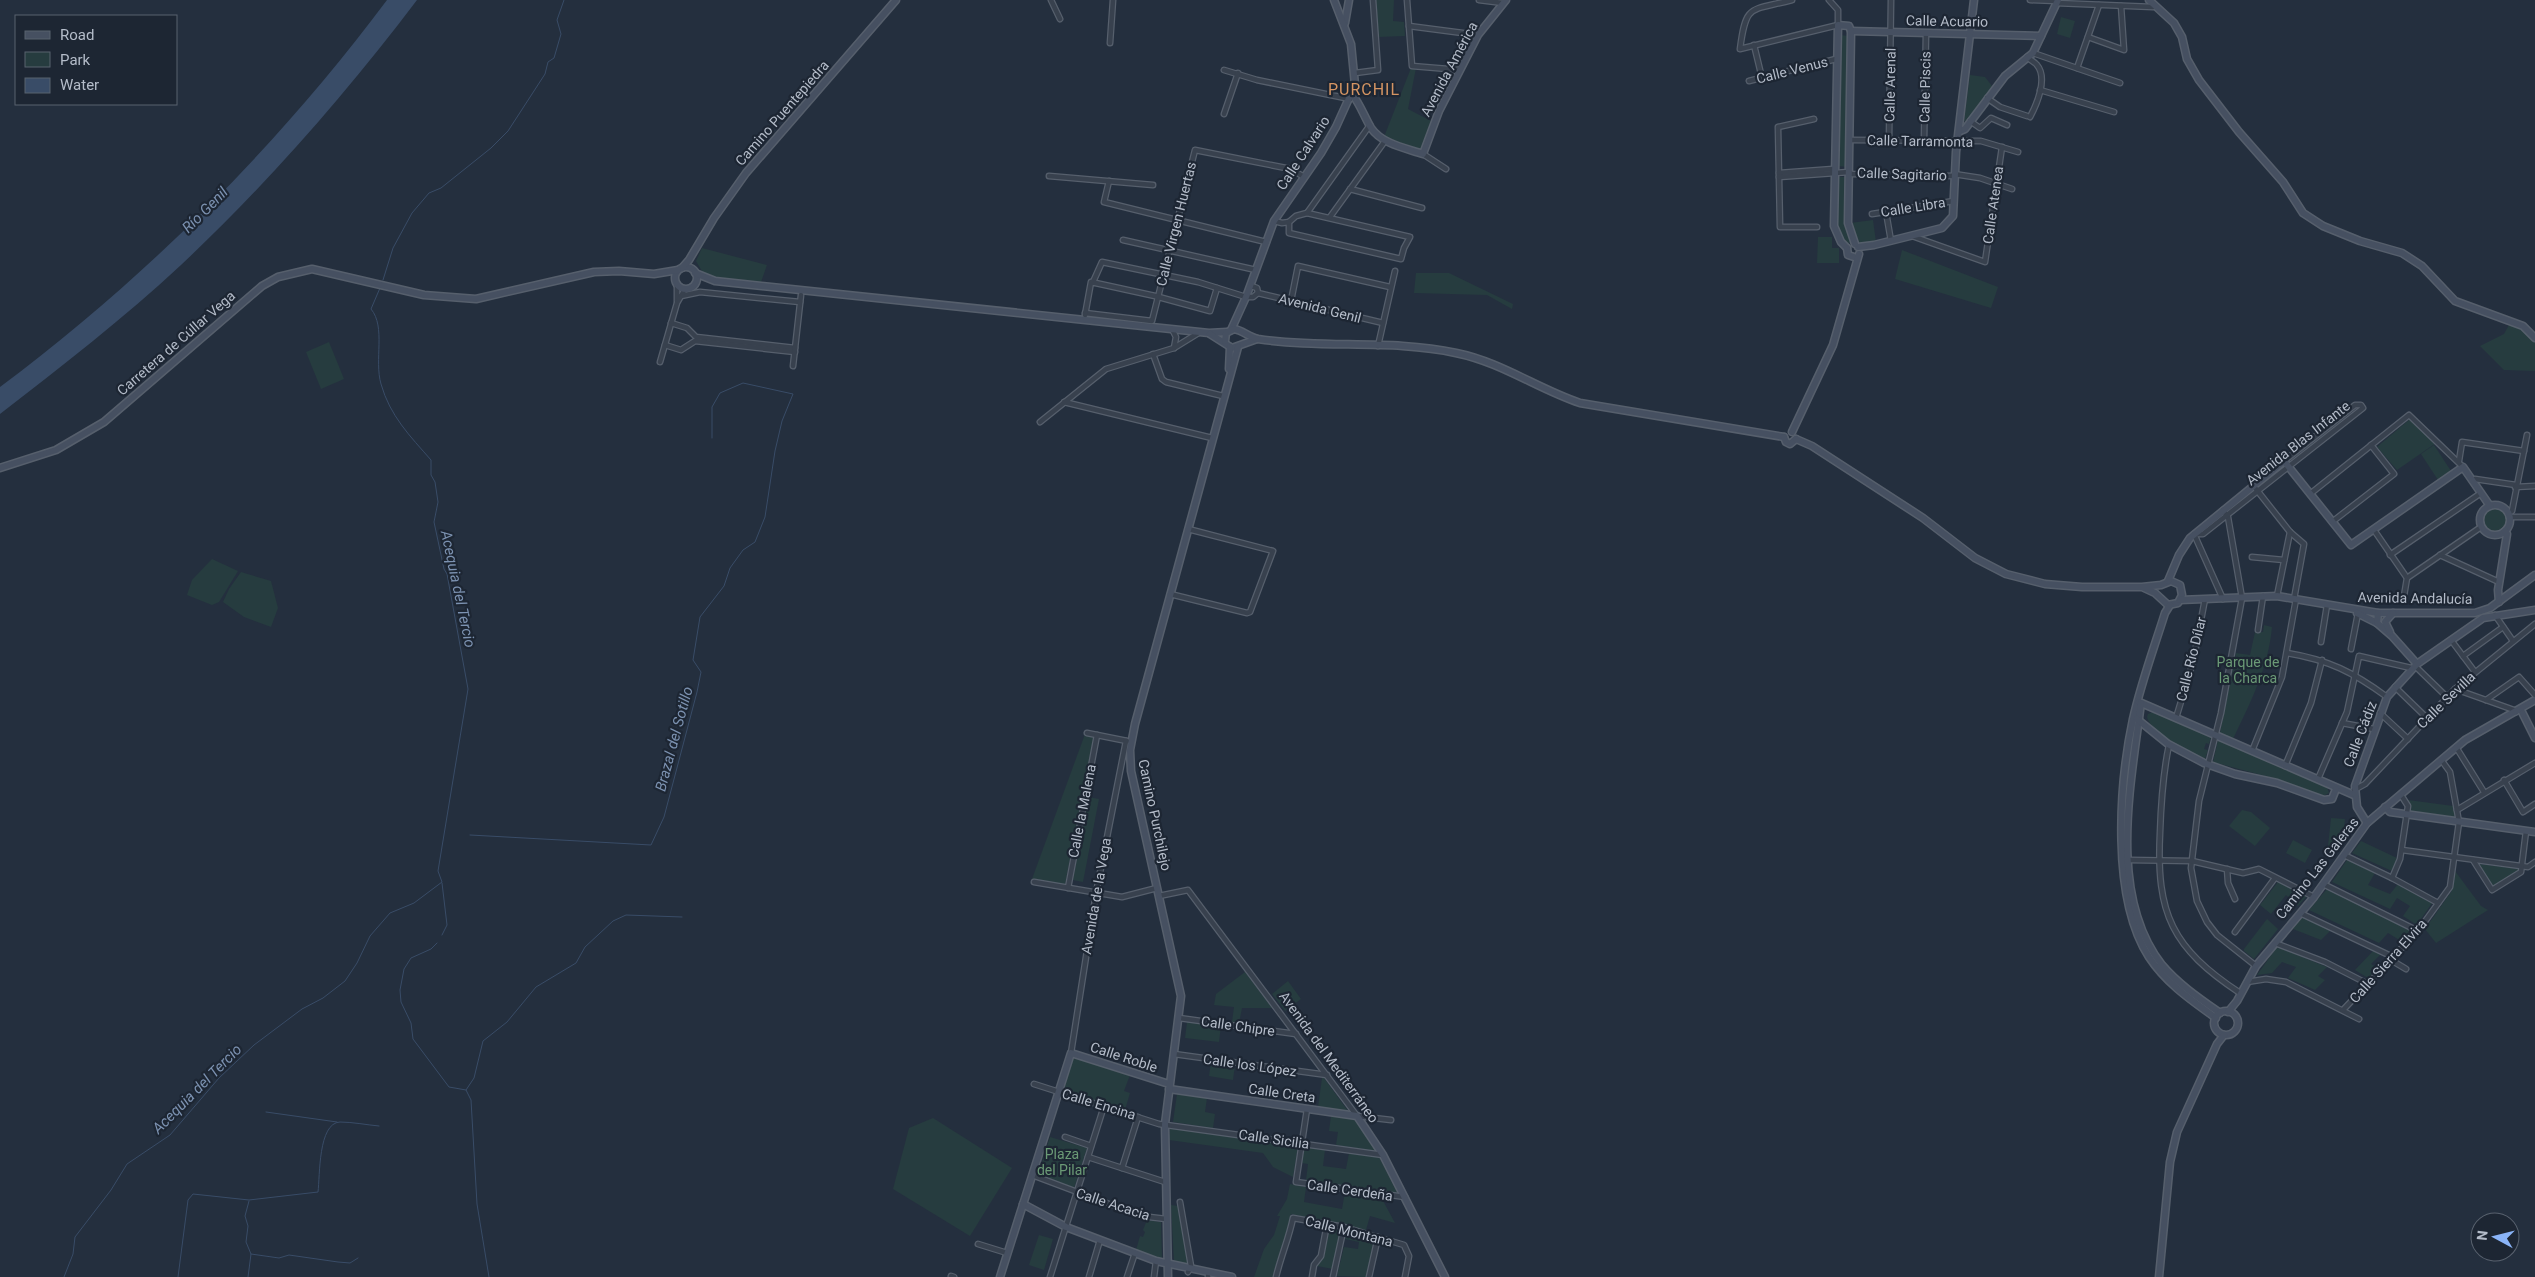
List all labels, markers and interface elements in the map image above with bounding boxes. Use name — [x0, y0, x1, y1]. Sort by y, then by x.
street label: Calle Acuario — [1906, 12, 1988, 30]
legend — [15, 15, 178, 105]
street label: Avenida América — [1417, 19, 1481, 119]
text: Road — [60, 26, 94, 44]
street label: Calle Arenal — [1881, 48, 1899, 122]
text: Park — [60, 51, 91, 69]
street label: Calle Piscis — [1916, 51, 1934, 123]
street label: Calle Venus — [1755, 53, 1829, 87]
street label: Camino Puentepiedra — [732, 57, 832, 169]
text: Water — [60, 76, 99, 94]
district label: PURCHIL — [1328, 80, 1400, 99]
street label: Calle Calvario — [1273, 113, 1333, 193]
street label: Calle Tarramonta — [1867, 132, 1973, 150]
street label: Calle Virgen Huertas — [1153, 160, 1199, 288]
street label: Calle Sagitario — [1857, 164, 1947, 184]
street label: Calle Atenea — [1980, 165, 2006, 245]
water label: Río Genil — [178, 183, 232, 237]
street label: Calle Libra — [1879, 194, 1947, 220]
street label: Carretera de Cúllar Vega — [114, 287, 238, 399]
street label: Avenida Genil — [1277, 290, 1363, 326]
street label: Avenida Blas Infante — [2243, 398, 2353, 488]
water label: Acequia del Tercio — [437, 528, 479, 649]
street label: Avenida Andalucía — [2357, 589, 2473, 607]
street label: Calle Río Dílar — [2173, 615, 2209, 703]
park label: Parque de la Charca — [2217, 654, 2279, 686]
street label: Calle Sevilla — [2414, 668, 2478, 732]
water label: Brazal del Sotillo — [651, 685, 697, 793]
street label: Calle Cádiz — [2340, 699, 2380, 769]
street label: Camino Purchilejo — [1135, 758, 1175, 872]
street label: Calle la Malena — [1065, 763, 1099, 859]
street label: Camino Las Galeras — [2272, 814, 2362, 922]
street label: Avenida de la Vega — [1078, 837, 1114, 955]
street label: Calle Sierra Elvira — [2346, 916, 2430, 1006]
street label: Avenida del Mediterráneo — [1276, 988, 1382, 1126]
street label: Calle Chipre — [1200, 1013, 1276, 1039]
street label: Calle Roble — [1088, 1039, 1160, 1075]
water label: Acequia del Tercio — [148, 1041, 245, 1138]
street label: Calle los López — [1202, 1051, 1298, 1079]
street label: Calle Creta — [1247, 1080, 1317, 1106]
street label: Calle Encina — [1060, 1085, 1138, 1123]
street label: Calle Sicilia — [1238, 1126, 1310, 1152]
park label: Plaza del Pilar — [1037, 1146, 1087, 1178]
street label: Calle Cerdeña — [1306, 1176, 1394, 1204]
street label: Calle Acacia — [1074, 1185, 1152, 1223]
street label: Calle Montana — [1303, 1212, 1395, 1250]
north arrow — [2470, 1212, 2520, 1262]
text: N — [2474, 1230, 2491, 1241]

